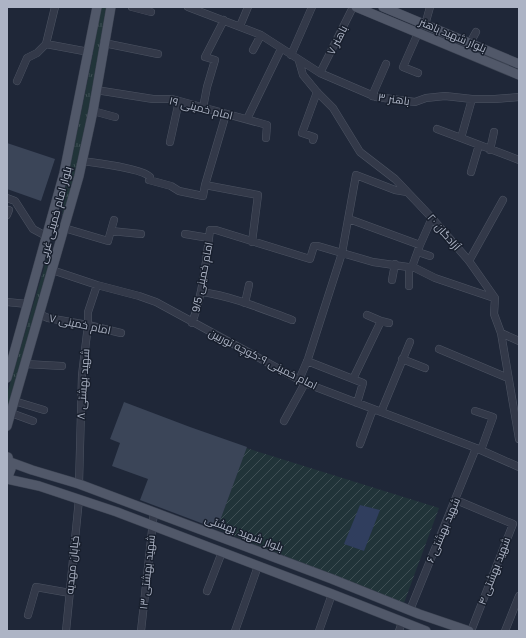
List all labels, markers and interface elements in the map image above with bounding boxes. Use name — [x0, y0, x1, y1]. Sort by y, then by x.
street label: بلوار شهید باهنر — [416, 15, 488, 55]
street label: باهنر ۷ — [325, 23, 350, 57]
street label: باهنر ۳ — [377, 91, 411, 108]
street label: امام خمینی ۱۹ — [167, 94, 234, 124]
street label: بلوار امام خمینی غربی — [36, 165, 76, 265]
street label: آزادگان ۲۰ — [424, 212, 463, 253]
street label: امام خمینی 9/5 — [189, 241, 217, 314]
street label: امام خمینی ۷ — [48, 312, 112, 338]
street label: امام خمینی ۹-کوچه توربین — [206, 326, 319, 393]
street label: شهید بهشتی ۸ — [75, 348, 92, 420]
street label: شهید بهشتی ۶ — [424, 496, 463, 565]
street label: بلوار شهید بهشتی — [203, 513, 285, 554]
street label: شهید بهشتی ۱۳ — [137, 534, 158, 610]
street label: خیابان مهدیه — [63, 535, 82, 595]
street label: شهید بهشتی ۴ — [476, 535, 513, 607]

